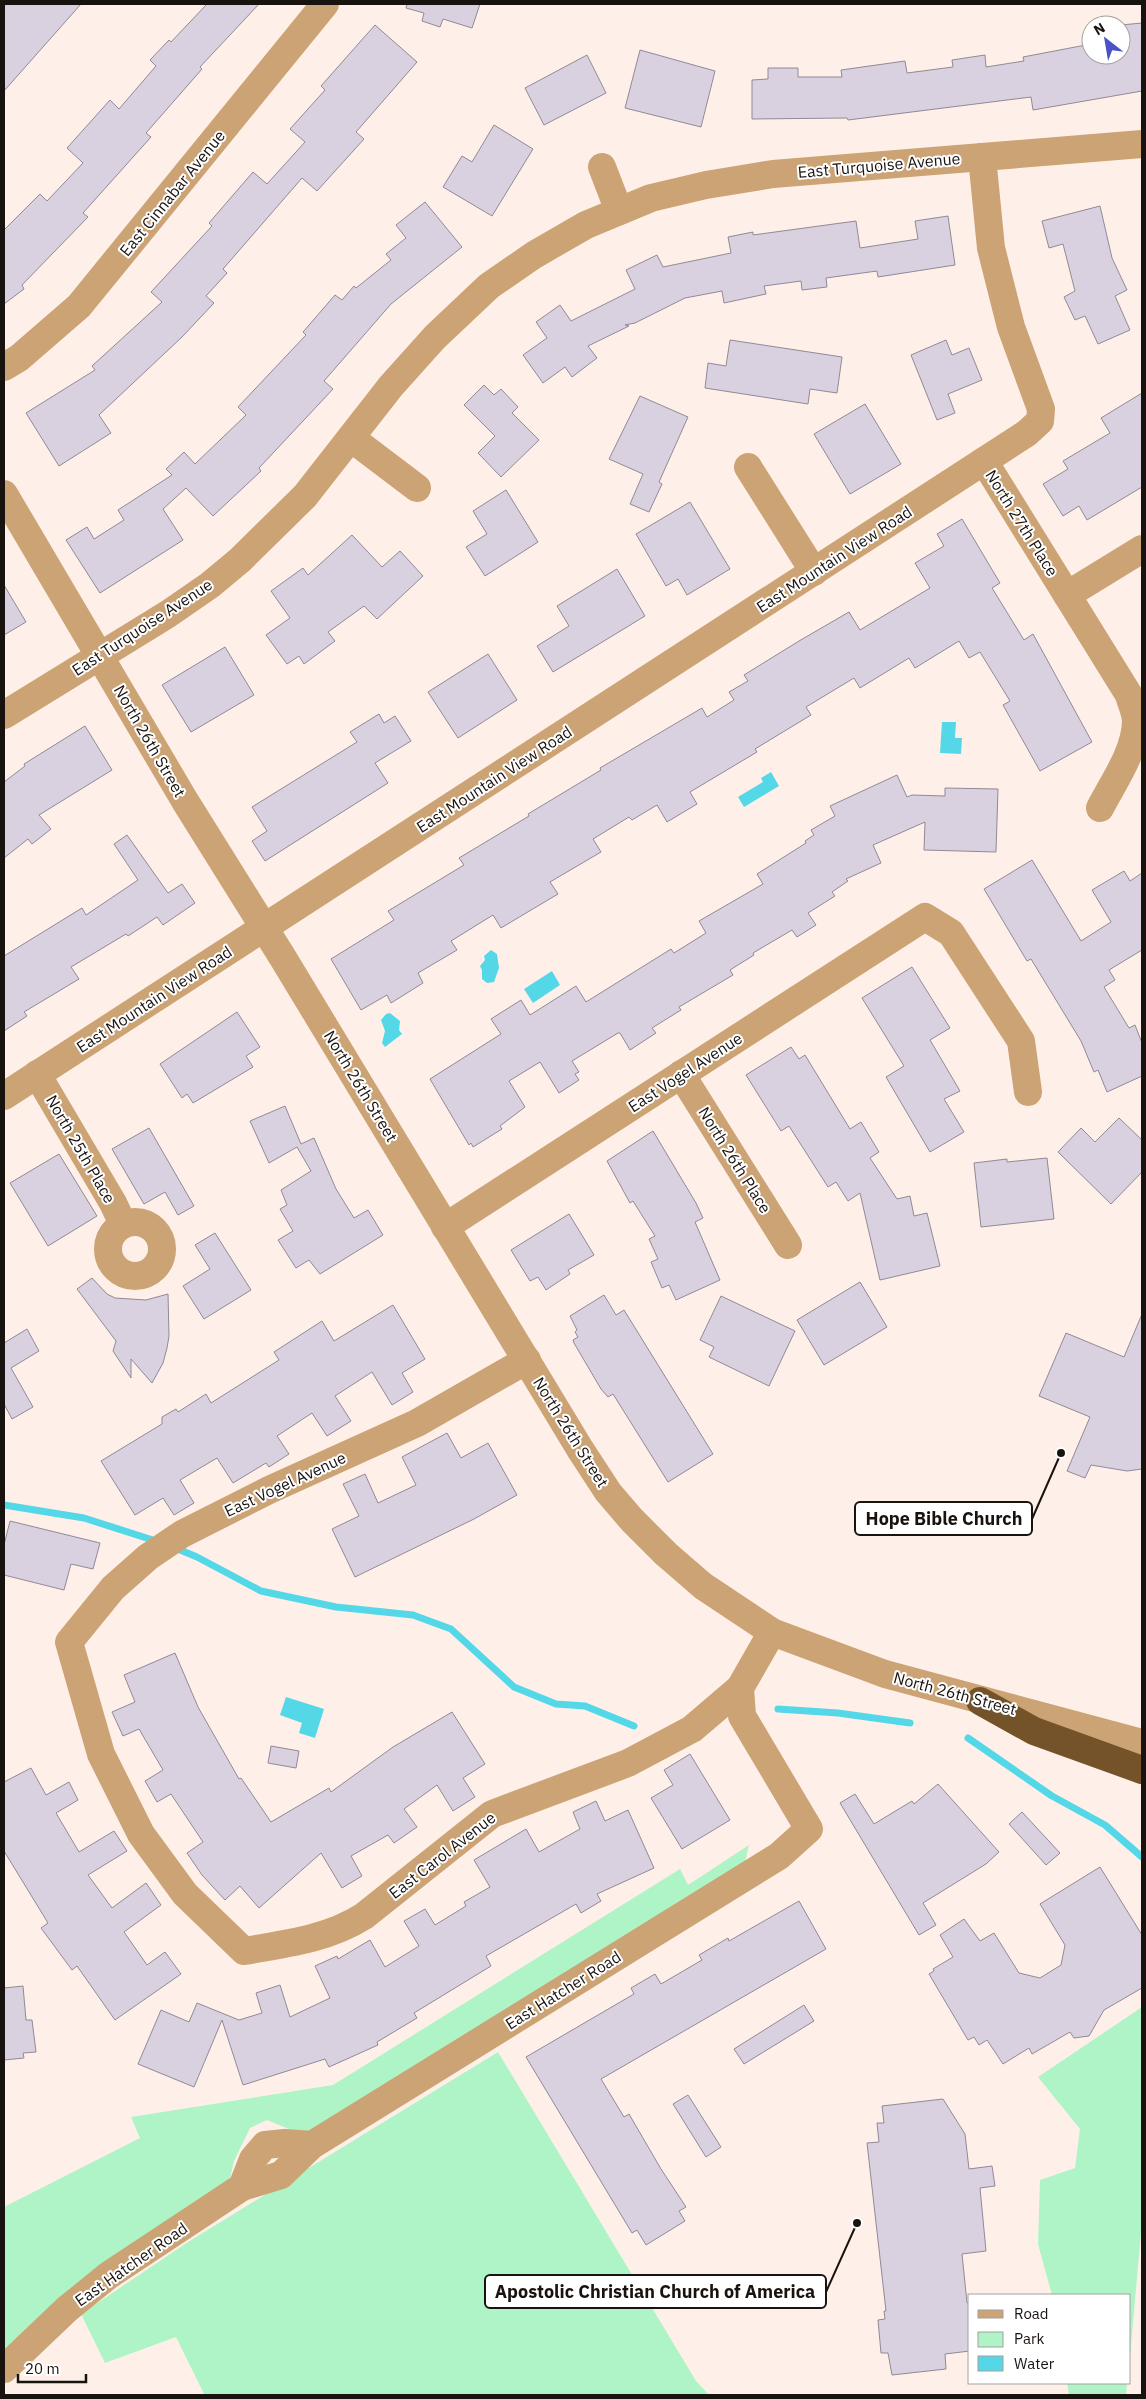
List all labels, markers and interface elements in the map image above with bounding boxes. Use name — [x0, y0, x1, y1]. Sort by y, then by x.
north arrow — [1081, 15, 1131, 65]
text: N — [1090, 19, 1108, 39]
street label: East Cinnabar Avenue — [115, 126, 229, 260]
street label: East Turquoise Avenue — [797, 148, 961, 182]
street label: North 27th Place — [981, 466, 1063, 580]
street label: East Mountain View Road — [752, 501, 916, 617]
street label: East Turquoise Avenue — [68, 574, 216, 680]
street label: North 26th Street — [110, 681, 190, 801]
street label: East Mountain View Road — [412, 721, 576, 837]
street label: East Mountain View Road — [72, 941, 236, 1057]
street label: North 26th Street — [320, 1027, 402, 1145]
street label: East Vogel Avenue — [624, 1028, 746, 1116]
street label: North 25th Place — [42, 1091, 120, 1207]
street label: North 26th Place — [694, 1103, 776, 1217]
street label: North 26th Street — [529, 1373, 613, 1491]
street label: East Vogel Avenue — [221, 1447, 349, 1521]
callout: Hope Bible Church — [855, 1502, 1032, 1535]
text: Hope Bible Church — [866, 1507, 1022, 1530]
street label: North 26th Street — [891, 1667, 1019, 1719]
street label: East Carol Avenue — [385, 1807, 499, 1903]
street label: East Hatcher Road — [501, 1946, 625, 2034]
street label: East Hatcher Road — [71, 2218, 191, 2310]
callout: Apostolic Christian Church of America — [485, 2275, 826, 2308]
text: Apostolic Christian Church of America — [495, 2280, 815, 2303]
legend — [968, 2294, 1131, 2384]
text: Road — [1014, 2304, 1049, 2323]
text: Park — [1014, 2329, 1044, 2348]
scale bar — [18, 2352, 85, 2384]
text: Water — [1014, 2354, 1055, 2373]
text: 20 m — [25, 2359, 60, 2378]

